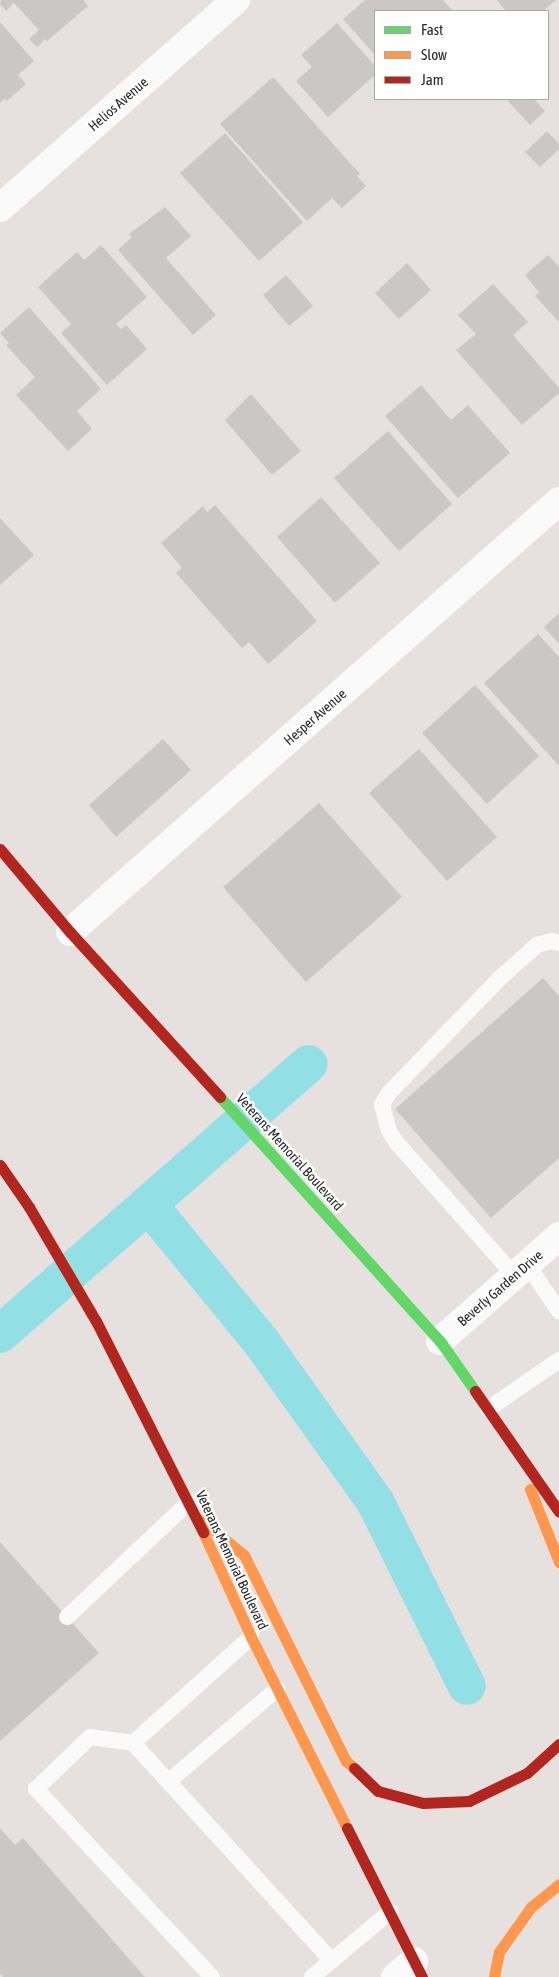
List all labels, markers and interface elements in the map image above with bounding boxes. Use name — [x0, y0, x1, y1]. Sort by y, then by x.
legend — [374, 10, 549, 100]
text: Fast — [421, 21, 443, 38]
text: Slow — [421, 46, 447, 63]
text: Jam — [421, 71, 444, 88]
street label: Helios Avenue — [85, 74, 151, 134]
street label: Hesper Avenue — [280, 685, 350, 749]
street label: Veterans Memorial Boulevard — [233, 1090, 347, 1214]
street label: Beverly Garden Drive — [454, 1247, 546, 1329]
street label: Veterans Memorial Boulevard — [192, 1488, 272, 1632]

